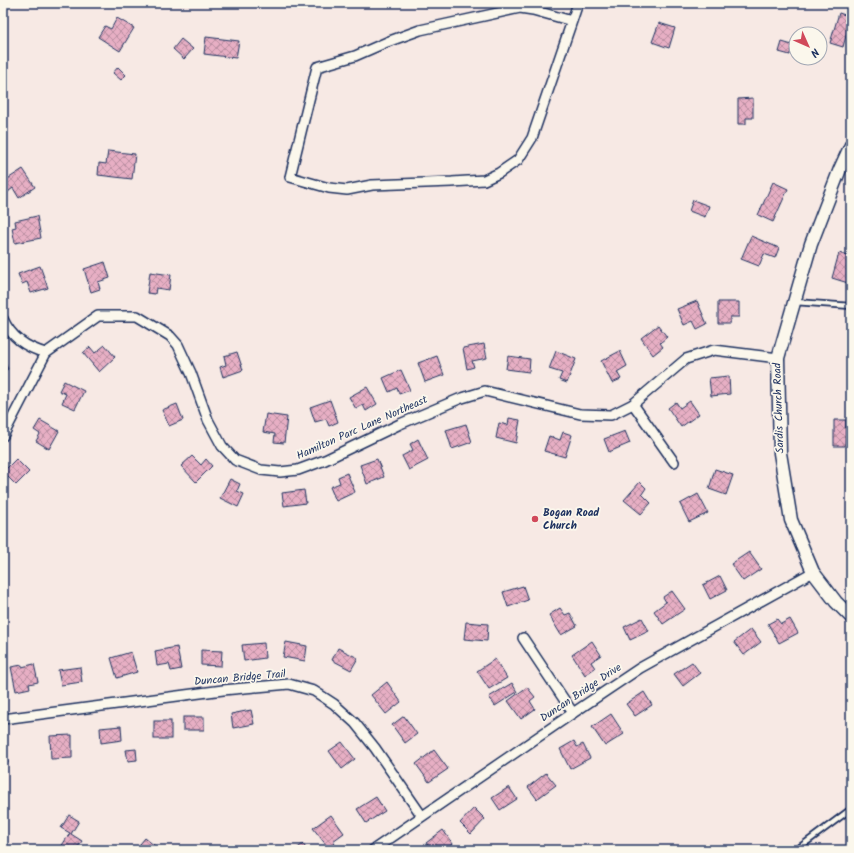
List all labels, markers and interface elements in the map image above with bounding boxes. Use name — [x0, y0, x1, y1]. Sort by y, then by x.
north arrow — [788, 26, 828, 66]
text: N — [806, 44, 823, 61]
street label: Sardis Church Road — [768, 362, 790, 454]
street label: Hamilton Parc Lane Northeast — [294, 391, 431, 465]
place label: Bogan Road Church — [543, 504, 600, 535]
marker: Bogan Road Church — [530, 514, 540, 524]
street label: Duncan Bridge Drive — [537, 659, 625, 727]
street label: Duncan Bridge Trail — [193, 665, 287, 691]

